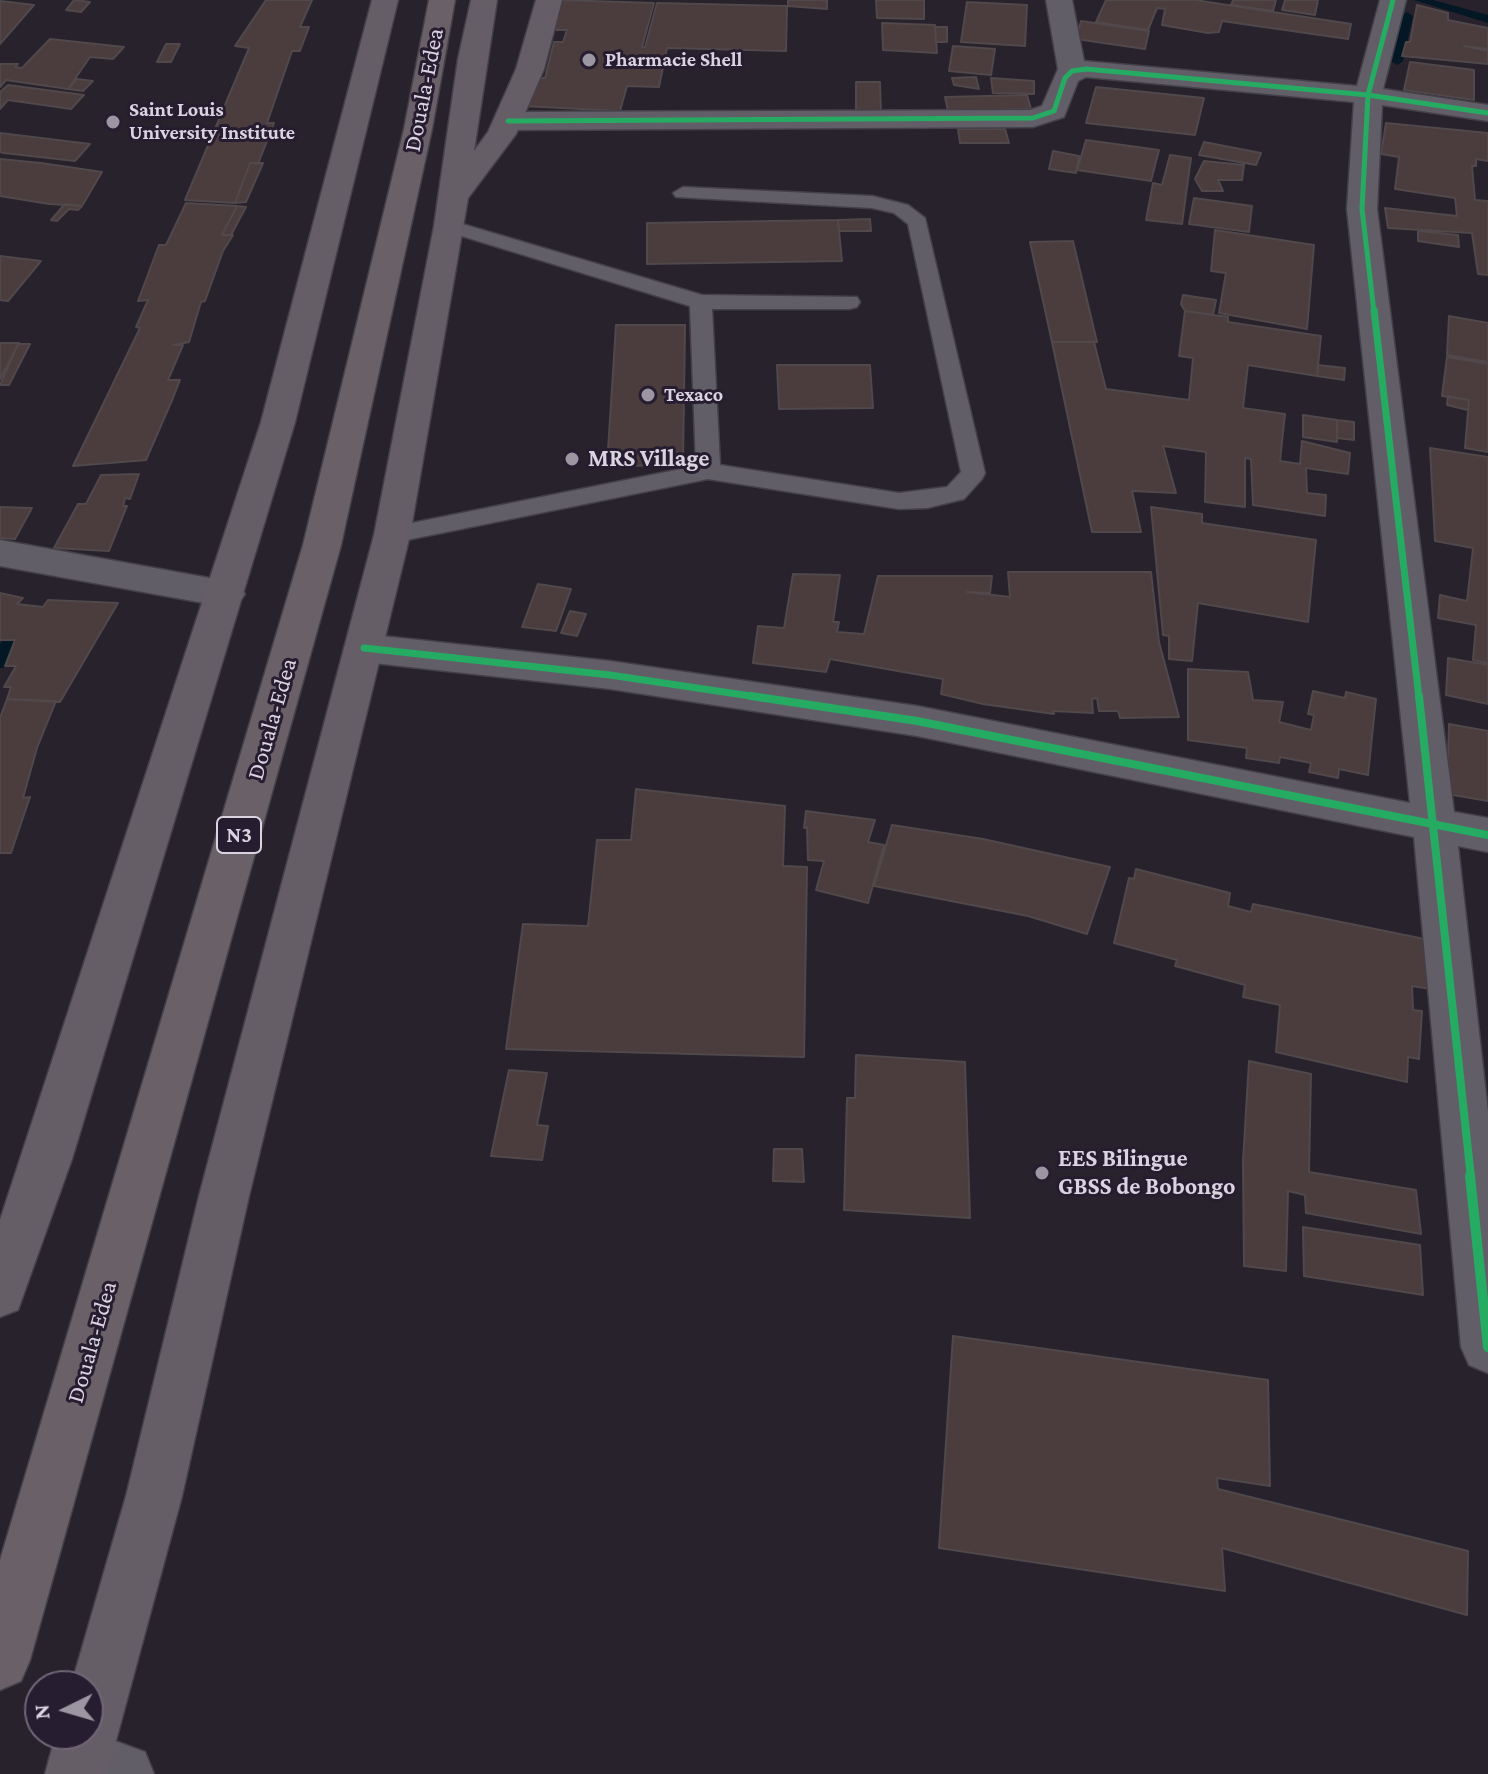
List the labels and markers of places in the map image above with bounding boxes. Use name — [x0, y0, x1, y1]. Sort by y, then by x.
place label: Pharmacie Shell — [605, 48, 742, 72]
marker: Pharmacie Shell — [580, 51, 598, 69]
place label: Saint Louis University Institute — [129, 98, 295, 145]
marker: Saint Louis University Institute — [104, 113, 122, 131]
place label: Texaco — [664, 383, 723, 407]
marker: Texaco — [639, 386, 657, 404]
place label: MRS Village — [588, 445, 710, 473]
marker: MRS Village — [563, 450, 581, 468]
place label: EES Bilingue GBSS de Bobongo — [1058, 1145, 1235, 1201]
marker: EES Bilingue GBSS de Bobongo — [1033, 1164, 1051, 1182]

